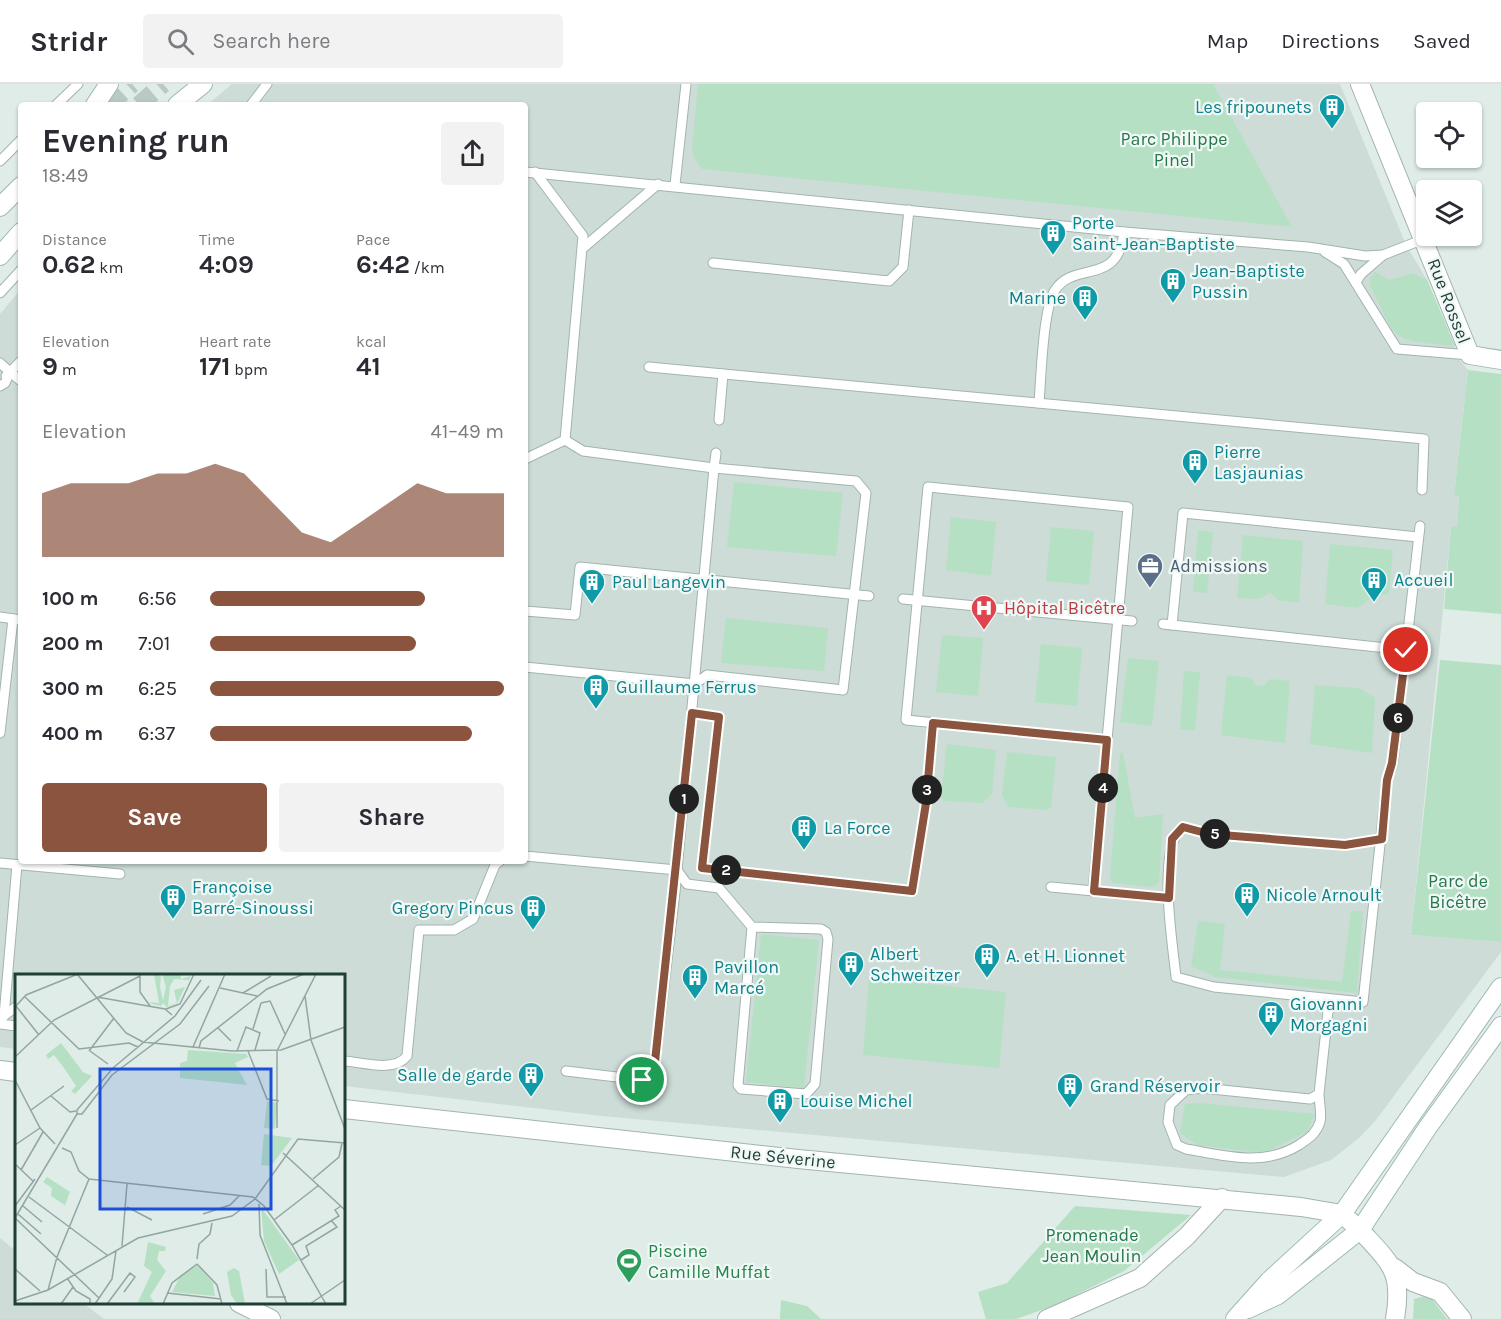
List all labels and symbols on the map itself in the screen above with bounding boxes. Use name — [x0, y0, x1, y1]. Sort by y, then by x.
building icon: Les fripounets — [1317, 92, 1347, 130]
place label: Les fripounets — [1195, 96, 1312, 118]
park label: Parc Philippe Pinel — [1121, 128, 1227, 171]
place label: Porte Saint-Jean-Baptiste — [1072, 212, 1235, 255]
building icon: Porte Saint-Jean-Baptiste — [1038, 218, 1068, 256]
street label: Rue Rossel — [1423, 255, 1475, 347]
place label: Jean-Baptiste Pussin — [1192, 260, 1305, 303]
building icon: Jean-Baptiste Pussin — [1158, 266, 1188, 304]
building icon: Marine — [1070, 283, 1100, 321]
place label: Marine — [1009, 287, 1066, 309]
place label: Pierre Lasjaunias — [1214, 441, 1304, 484]
building icon: Pierre Lasjaunias — [1180, 447, 1210, 485]
office icon: Admissions — [1135, 551, 1165, 589]
place label: Admissions — [1170, 555, 1268, 577]
building icon: Accueil — [1359, 565, 1389, 603]
building icon: Paul Langevin — [577, 567, 607, 605]
place label: Accueil — [1394, 569, 1453, 591]
place label: Paul Langevin — [612, 571, 726, 593]
hospital icon: Hôpital Bicêtre — [969, 593, 999, 631]
place label: Hôpital Bicêtre — [1004, 597, 1125, 619]
pin — [1380, 624, 1431, 675]
building icon: Guillaume Ferrus — [581, 672, 611, 710]
place label: Guillaume Ferrus — [616, 676, 757, 698]
pin: 6 — [1383, 703, 1413, 733]
pin: 4 — [1088, 773, 1118, 803]
pin: 3 — [912, 775, 942, 805]
pin: 1 — [669, 784, 699, 814]
building icon: La Force — [789, 813, 819, 851]
place label: La Force — [824, 817, 890, 839]
pin: 5 — [1200, 819, 1230, 849]
pin: 2 — [711, 855, 741, 885]
park label: Parc de Bicêtre — [1428, 870, 1488, 913]
place label: Françoise Barré-Sinoussi — [192, 876, 314, 919]
building icon: Nicole Arnoult — [1232, 880, 1262, 918]
building icon: Françoise Barré-Sinoussi — [158, 882, 188, 920]
place label: Nicole Arnoult — [1266, 884, 1382, 906]
building icon: Gregory Pincus — [518, 893, 548, 931]
place label: Gregory Pincus — [392, 897, 514, 919]
building icon: A. et H. Lionnet — [972, 941, 1002, 979]
place label: Albert Schweitzer — [870, 943, 960, 986]
place label: A. et H. Lionnet — [1006, 945, 1125, 967]
building icon: Albert Schweitzer — [836, 949, 866, 987]
place label: Pavillon Marcé — [714, 956, 779, 999]
building icon: Pavillon Marcé — [680, 962, 710, 1000]
inset map — [15, 974, 345, 1304]
place label: Giovanni Morgagni — [1290, 993, 1368, 1036]
building icon: Giovanni Morgagni — [1256, 999, 1286, 1037]
pin — [616, 1054, 667, 1105]
building icon: Salle de garde — [516, 1060, 546, 1098]
place label: Salle de garde — [397, 1064, 512, 1086]
building icon: Grand Réservoir — [1055, 1071, 1085, 1109]
place label: Grand Réservoir — [1090, 1075, 1221, 1097]
building icon: Louise Michel — [765, 1086, 795, 1124]
place label: Louise Michel — [800, 1090, 913, 1112]
street label: Rue Séverine — [729, 1141, 837, 1173]
park label: Promenade Jean Moulin — [1043, 1224, 1141, 1267]
place label: Piscine Camille Muffat — [648, 1240, 770, 1283]
sports icon: Piscine Camille Muffat — [614, 1246, 644, 1284]

